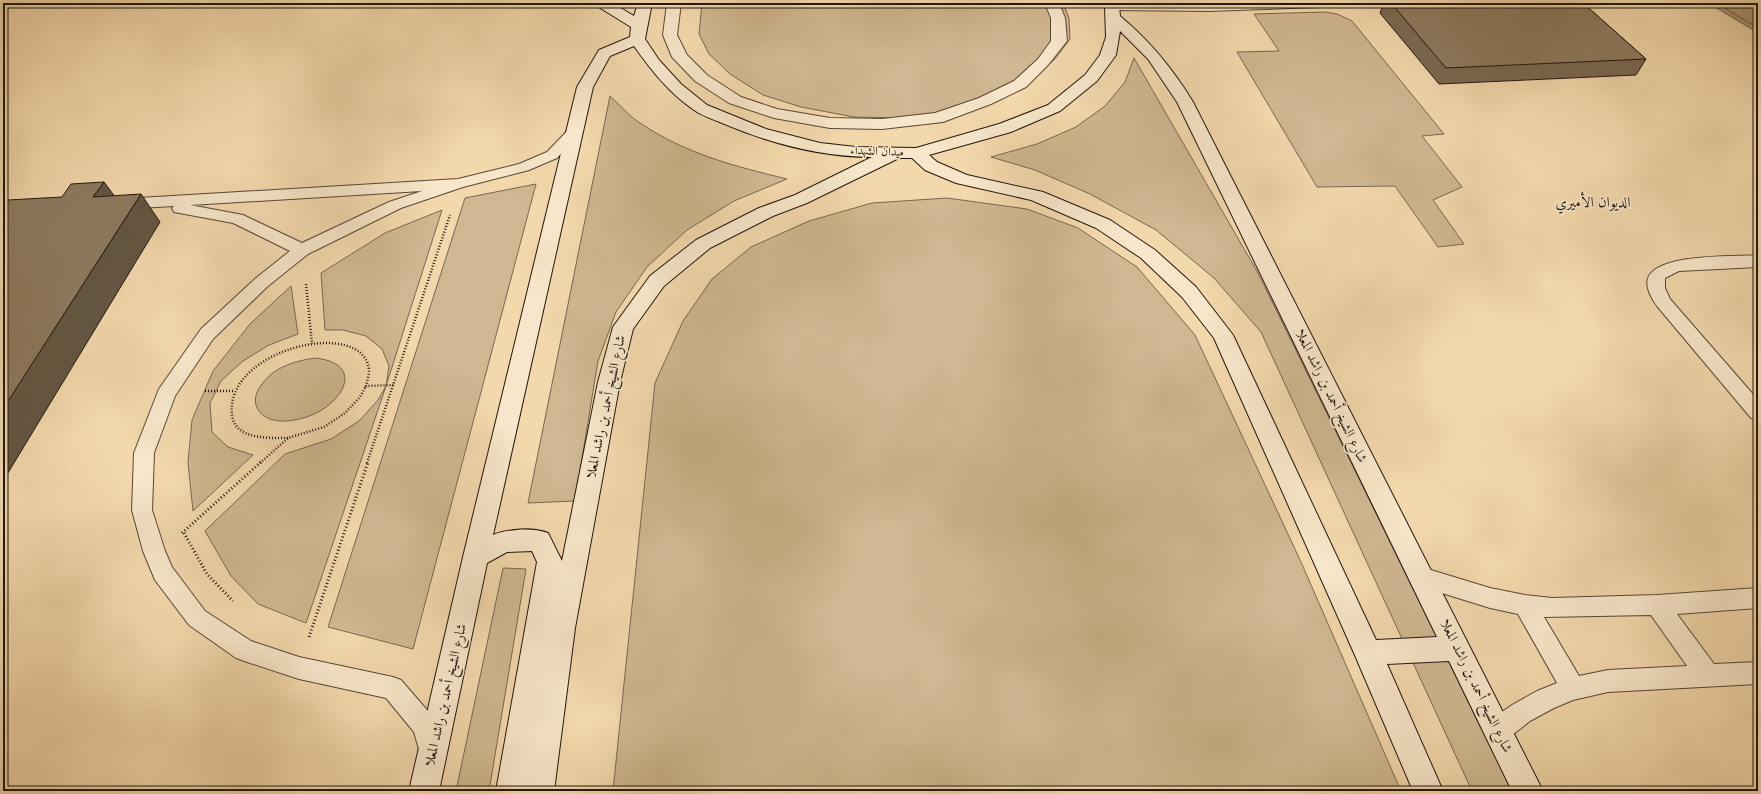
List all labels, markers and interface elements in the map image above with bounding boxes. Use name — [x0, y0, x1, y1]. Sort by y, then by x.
street label: ميدان الشهداء — [850, 145, 904, 160]
district label: الديوان الأميري — [1555, 191, 1631, 214]
street label: شارع الشيخ أحمد بن راشد المعلا — [1288, 325, 1373, 467]
street label: شارع الشيخ أحمد بن راشد المعلا — [580, 333, 633, 481]
street label: شارع الشيخ أحمد بن راشد المعلا — [1433, 615, 1518, 757]
street label: شارع الشيخ أحمد بن راشد المعلا — [419, 621, 474, 769]

